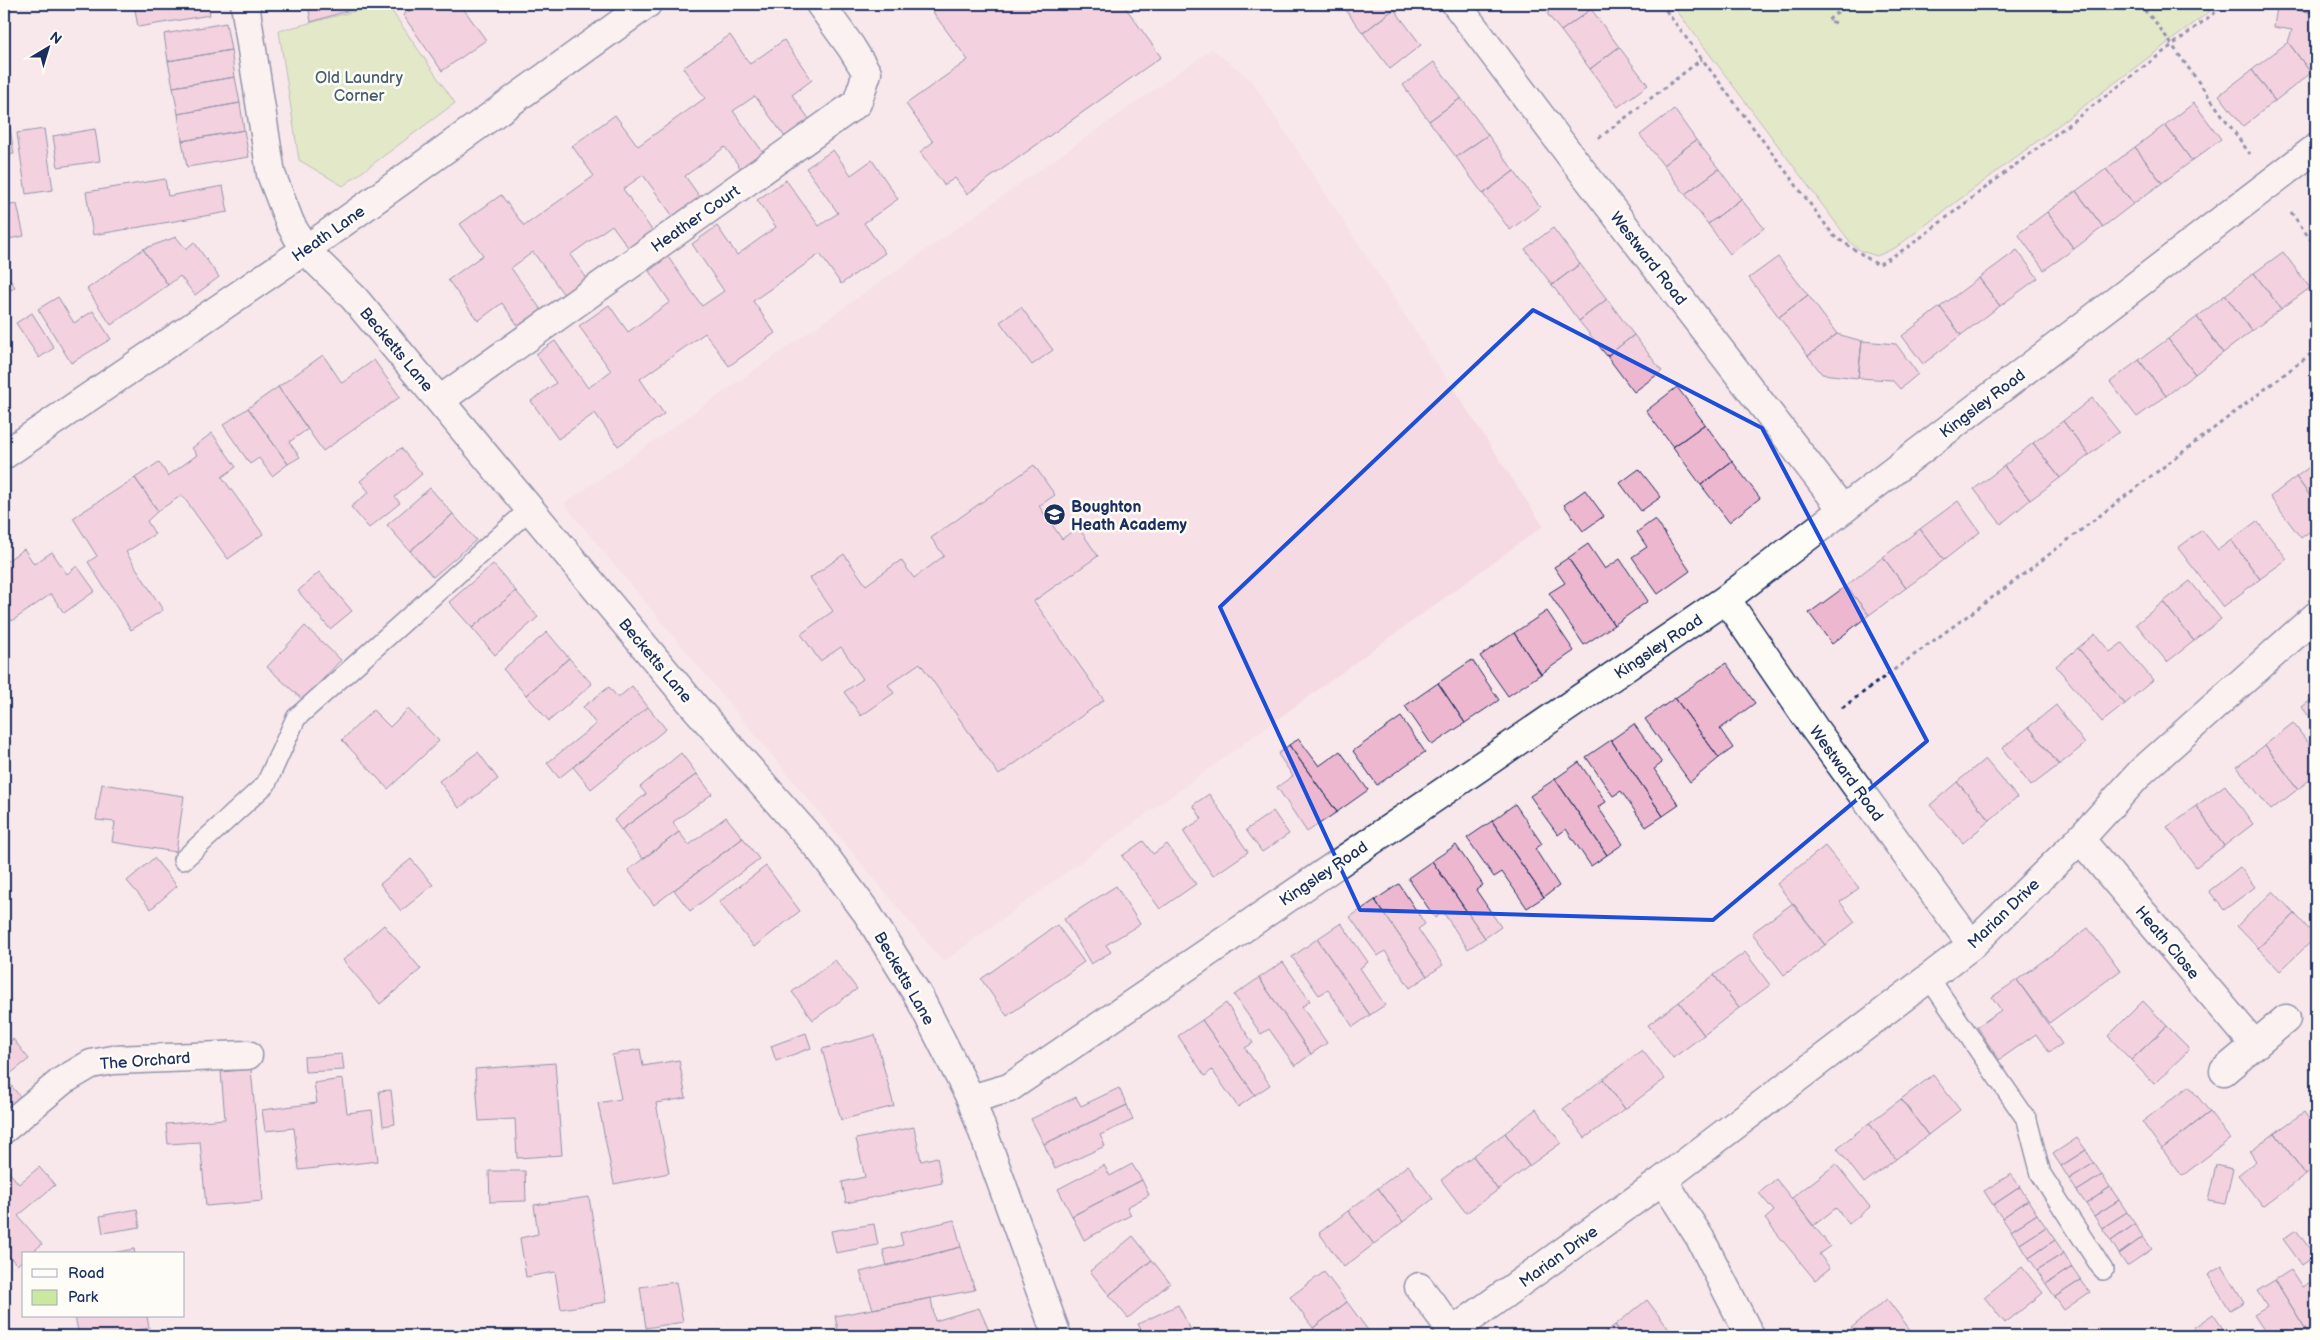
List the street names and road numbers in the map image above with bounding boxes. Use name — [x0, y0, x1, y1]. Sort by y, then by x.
street label: Heather Court — [648, 182, 744, 257]
street label: Heath Lane — [289, 202, 369, 266]
street label: Westward Road — [1605, 208, 1690, 309]
street label: Becketts Lane — [355, 304, 437, 396]
street label: Kingsley Road — [1936, 366, 2029, 443]
street label: Kingsley Road — [1611, 611, 1707, 684]
street label: Becketts Lane — [614, 615, 696, 707]
street label: Westward Road — [1805, 722, 1887, 825]
street label: Kingsley Road — [1276, 838, 1372, 911]
street label: Marian Drive — [1964, 875, 2044, 953]
street label: Heath Close — [2131, 903, 2203, 984]
street label: Becketts Lane — [869, 929, 938, 1029]
street label: The Orchard — [99, 1049, 191, 1074]
street label: Marian Drive — [1516, 1222, 1602, 1292]

